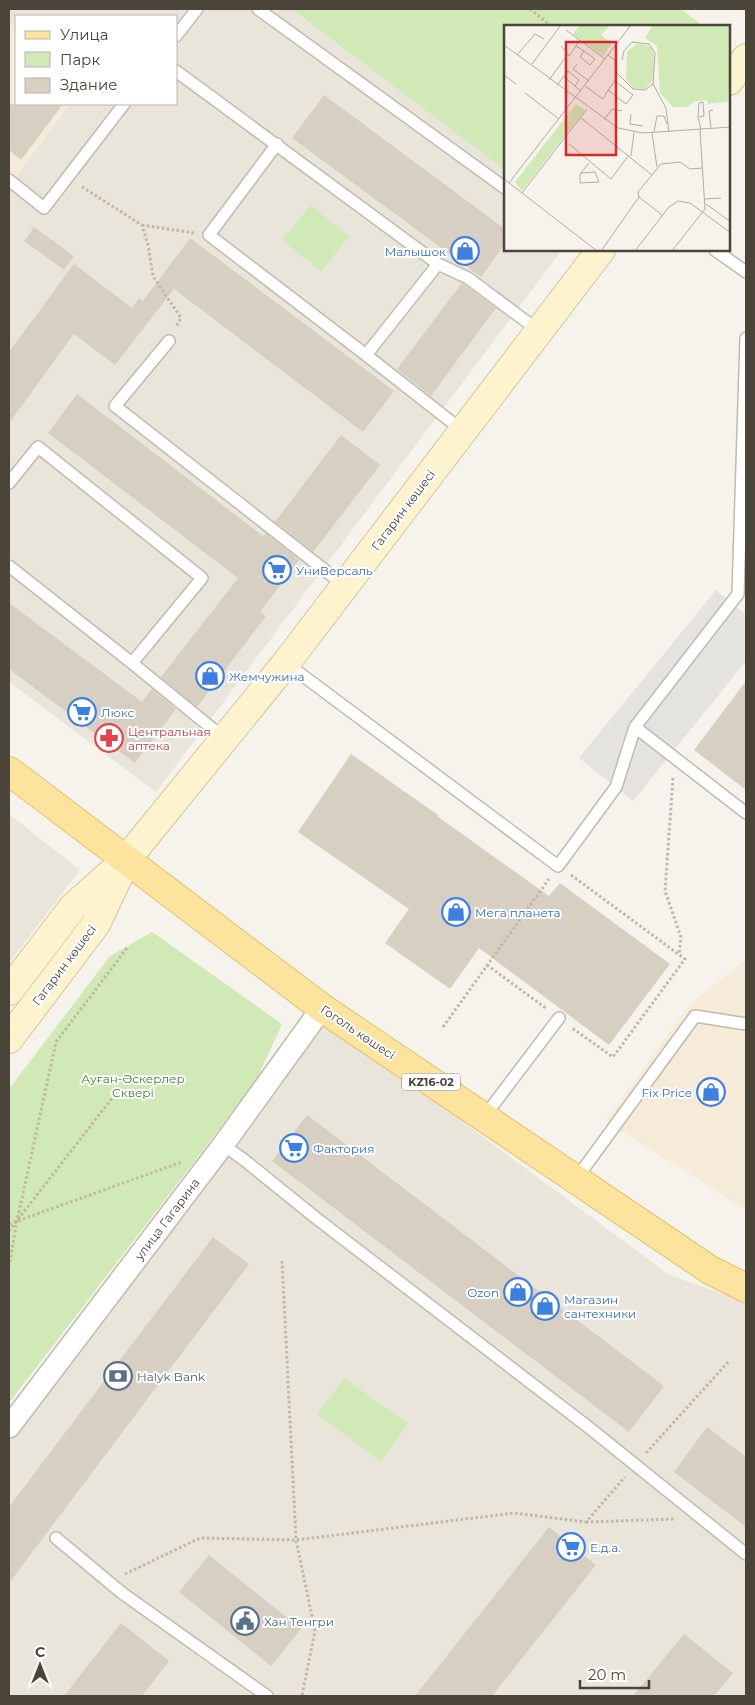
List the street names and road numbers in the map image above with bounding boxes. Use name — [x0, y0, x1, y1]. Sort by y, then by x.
street label: Гагарин көшесі — [368, 467, 438, 553]
street label: Гагарин көшесі — [29, 922, 99, 1008]
street label: Гоголь көшесі — [318, 1002, 398, 1062]
road number: KZ16-02 — [402, 1074, 460, 1090]
street label: улица Гагарина — [131, 1175, 203, 1264]

